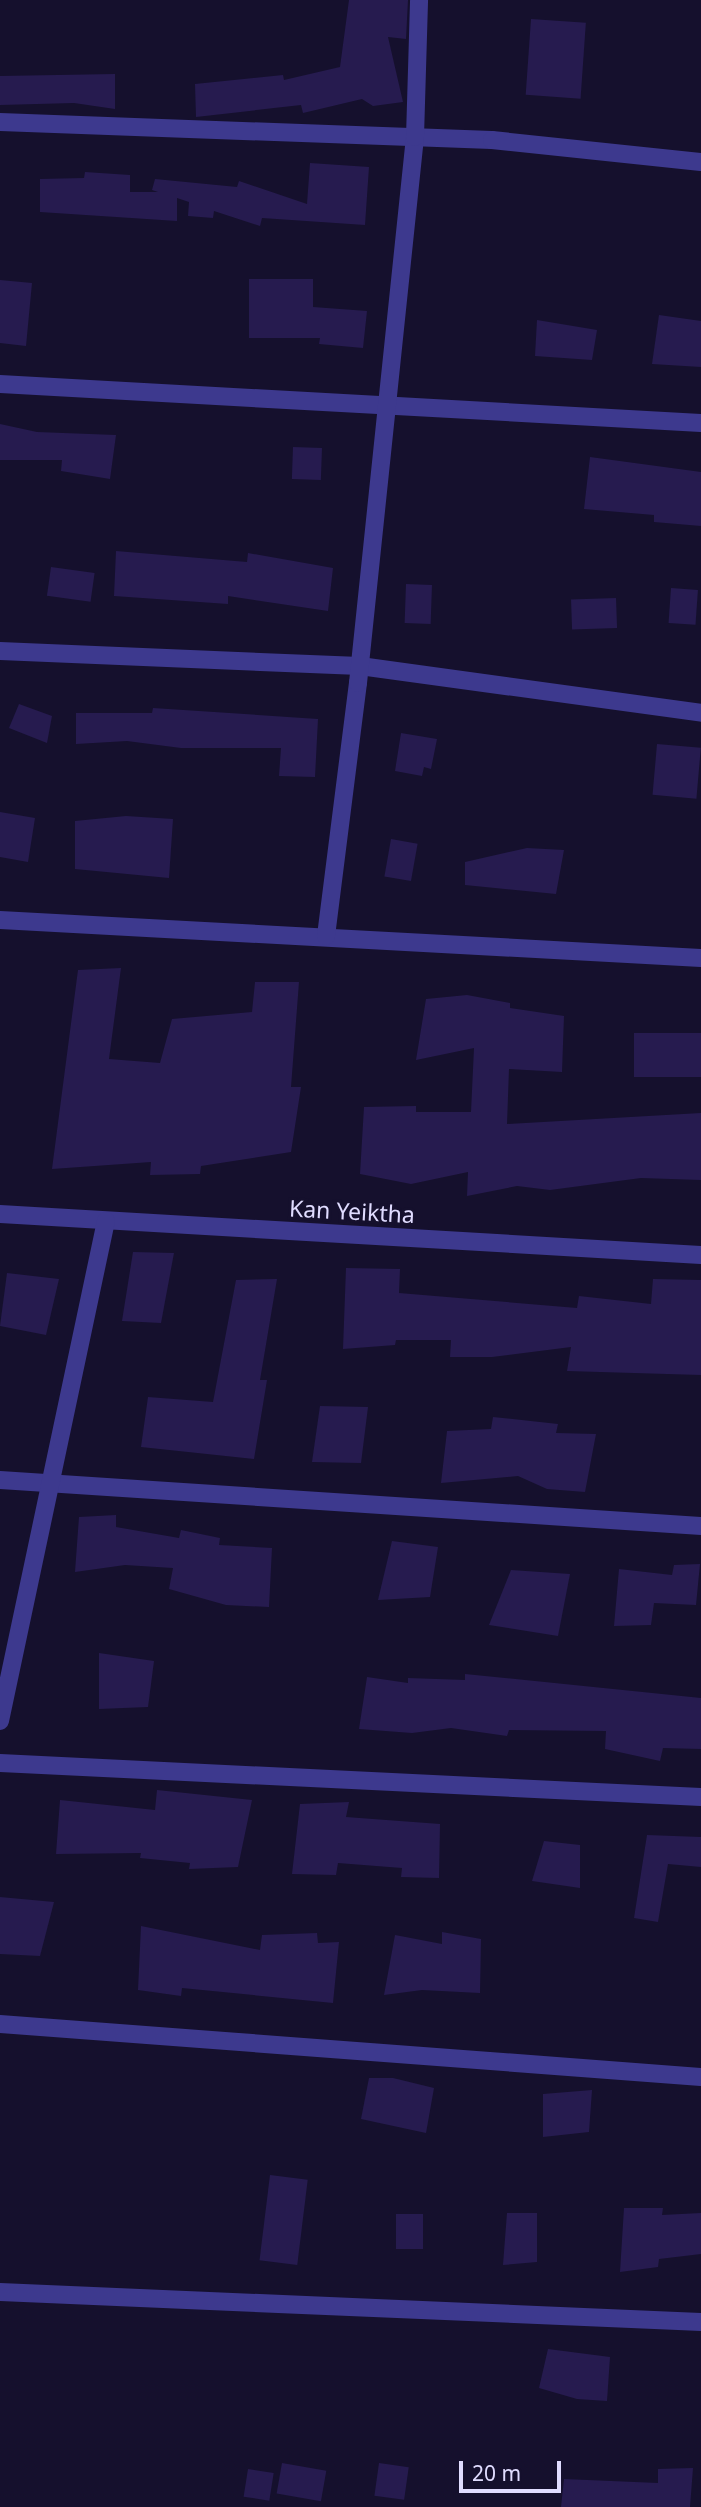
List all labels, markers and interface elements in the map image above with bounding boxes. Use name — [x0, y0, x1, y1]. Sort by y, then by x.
street label: Kan Yeiktha — [288, 1194, 416, 1228]
scale bar — [463, 2448, 564, 2492]
text: 20 m — [472, 2459, 521, 2487]

